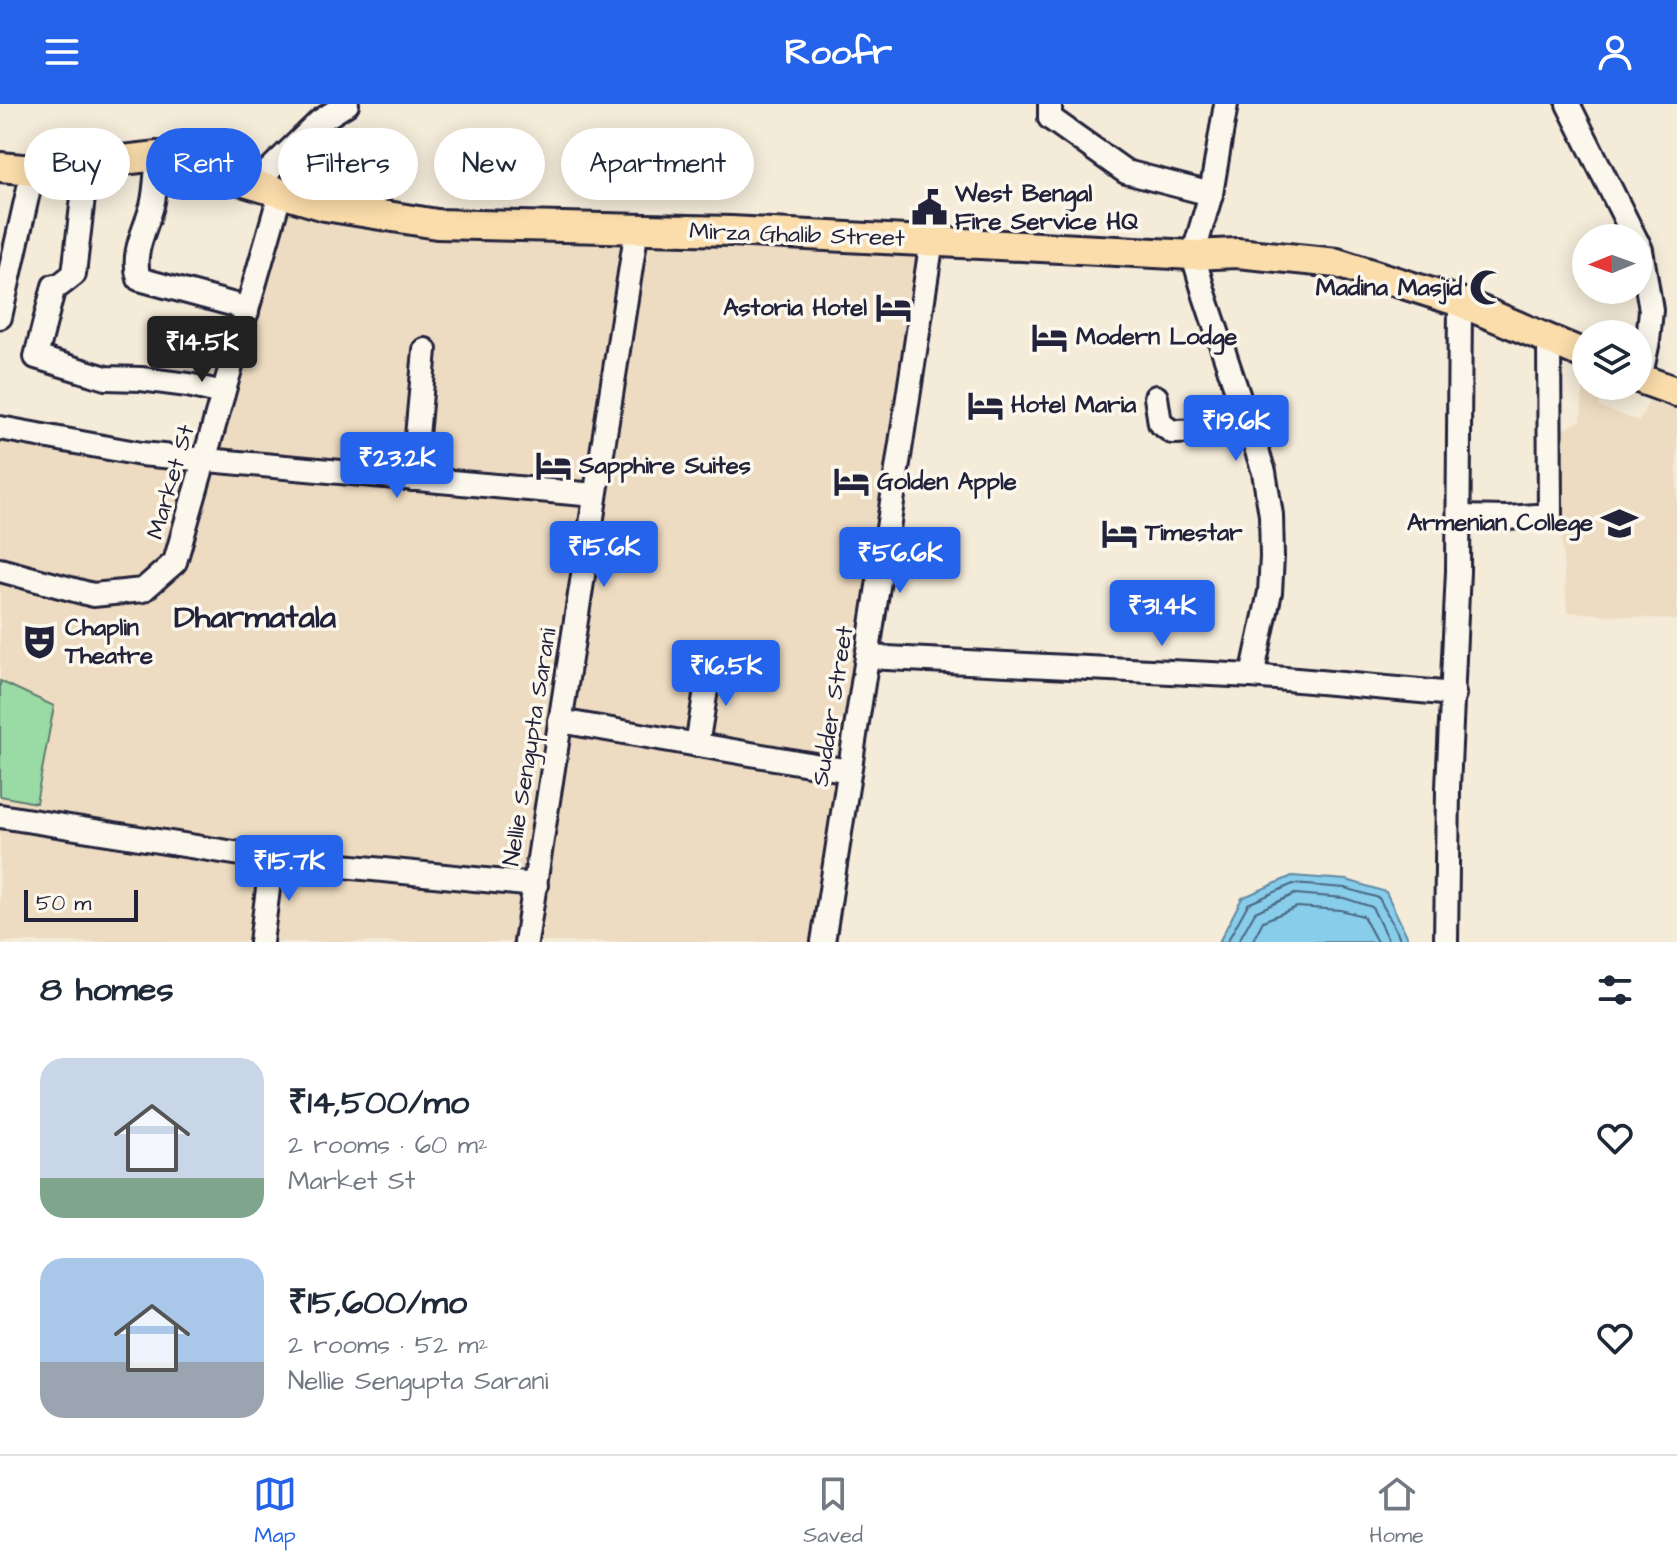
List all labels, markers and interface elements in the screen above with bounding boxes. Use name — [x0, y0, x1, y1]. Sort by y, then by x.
text: Roofr — [785, 27, 892, 78]
icon: menu — [40, 30, 84, 74]
icon: person — [1593, 30, 1637, 74]
chip: Buy — [24, 128, 130, 200]
chip: Rent — [146, 128, 262, 200]
chip: Filters — [278, 128, 418, 200]
chip: New — [434, 128, 545, 200]
chip: Apartment — [561, 128, 754, 200]
place label: West Bengal Fire Service HQ — [954, 177, 1138, 239]
public building icon: West Bengal Fire Service HQ — [910, 189, 948, 227]
street label: Mirza Ghalib Street — [689, 214, 906, 256]
north arrow — [1572, 224, 1652, 304]
map controls — [1572, 224, 1652, 400]
mosque icon: Madina Masjid — [1469, 269, 1507, 307]
place label: Madina Masjid — [1316, 271, 1463, 305]
hotel icon: Astoria Hotel — [874, 289, 912, 327]
place label: Astoria Hotel — [723, 291, 867, 325]
pin: ₹14.5K — [137, 316, 267, 384]
hotel icon: Modern Lodge — [1031, 318, 1069, 356]
place label: Modern Lodge — [1076, 320, 1237, 355]
button: layers — [1572, 320, 1652, 400]
text: ₹14.5K — [165, 324, 239, 360]
hotel icon: Hotel Maria — [966, 386, 1004, 424]
place label: Hotel Maria — [1011, 388, 1137, 422]
pin: ₹19.6K — [1171, 395, 1301, 463]
text: ₹19.6K — [1202, 403, 1270, 439]
street label: Market St — [138, 421, 204, 543]
pin: ₹23.2K — [332, 432, 462, 500]
text: ₹23.2K — [358, 440, 436, 476]
hotel icon: Sapphire Suites — [534, 447, 572, 485]
place label: Sapphire Suites — [578, 449, 751, 483]
hotel icon: Golden Apple — [832, 463, 870, 501]
place label: Golden Apple — [877, 465, 1017, 499]
school or university icon: Armenian College — [1600, 504, 1638, 542]
place label: Armenian College — [1407, 506, 1593, 541]
hotel icon: Timestar — [1100, 514, 1138, 552]
place label: Timestar — [1144, 516, 1243, 550]
pin: ₹15.6K — [539, 521, 669, 589]
pin: ₹56.6K — [835, 527, 965, 595]
text: ₹15.6K — [568, 529, 640, 565]
text: ₹56.6K — [857, 535, 943, 571]
pin: ₹31.4K — [1097, 580, 1227, 648]
text: ₹31.4K — [1128, 588, 1196, 624]
district label: Dharmatala — [174, 595, 337, 640]
place label: Chaplin Theatre — [64, 611, 153, 673]
theatre icon: Chaplin Theatre — [20, 623, 58, 661]
street label: Sudder Street — [804, 623, 863, 789]
street label: Nellie Sengupta Sarani — [494, 625, 567, 869]
pin: ₹16.5K — [661, 640, 791, 708]
text: ₹16.5K — [690, 648, 762, 684]
pin: ₹15.7K — [224, 835, 354, 903]
text: ₹15.7K — [253, 843, 325, 879]
scale bar — [24, 886, 138, 922]
text: 50 m — [36, 888, 91, 919]
text: 8 homes — [40, 966, 174, 1014]
icon: filters — [1593, 968, 1637, 1012]
text: ₹14,500/mo — [288, 1079, 469, 1127]
icon: home — [104, 1090, 200, 1186]
icon: heart — [1593, 1116, 1637, 1160]
text: 2 rooms · 60 m² — [288, 1127, 488, 1163]
text: Market St — [288, 1163, 415, 1199]
text: ₹15,600/mo — [288, 1279, 467, 1327]
icon: home — [104, 1290, 200, 1386]
icon: heart — [1593, 1316, 1637, 1360]
text: 2 rooms · 52 m² — [288, 1327, 488, 1363]
text: Nellie Sengupta Sarani — [288, 1363, 548, 1399]
tab: Map — [253, 1472, 297, 1551]
tab: Saved — [803, 1472, 863, 1551]
tab: Home — [1369, 1472, 1424, 1551]

